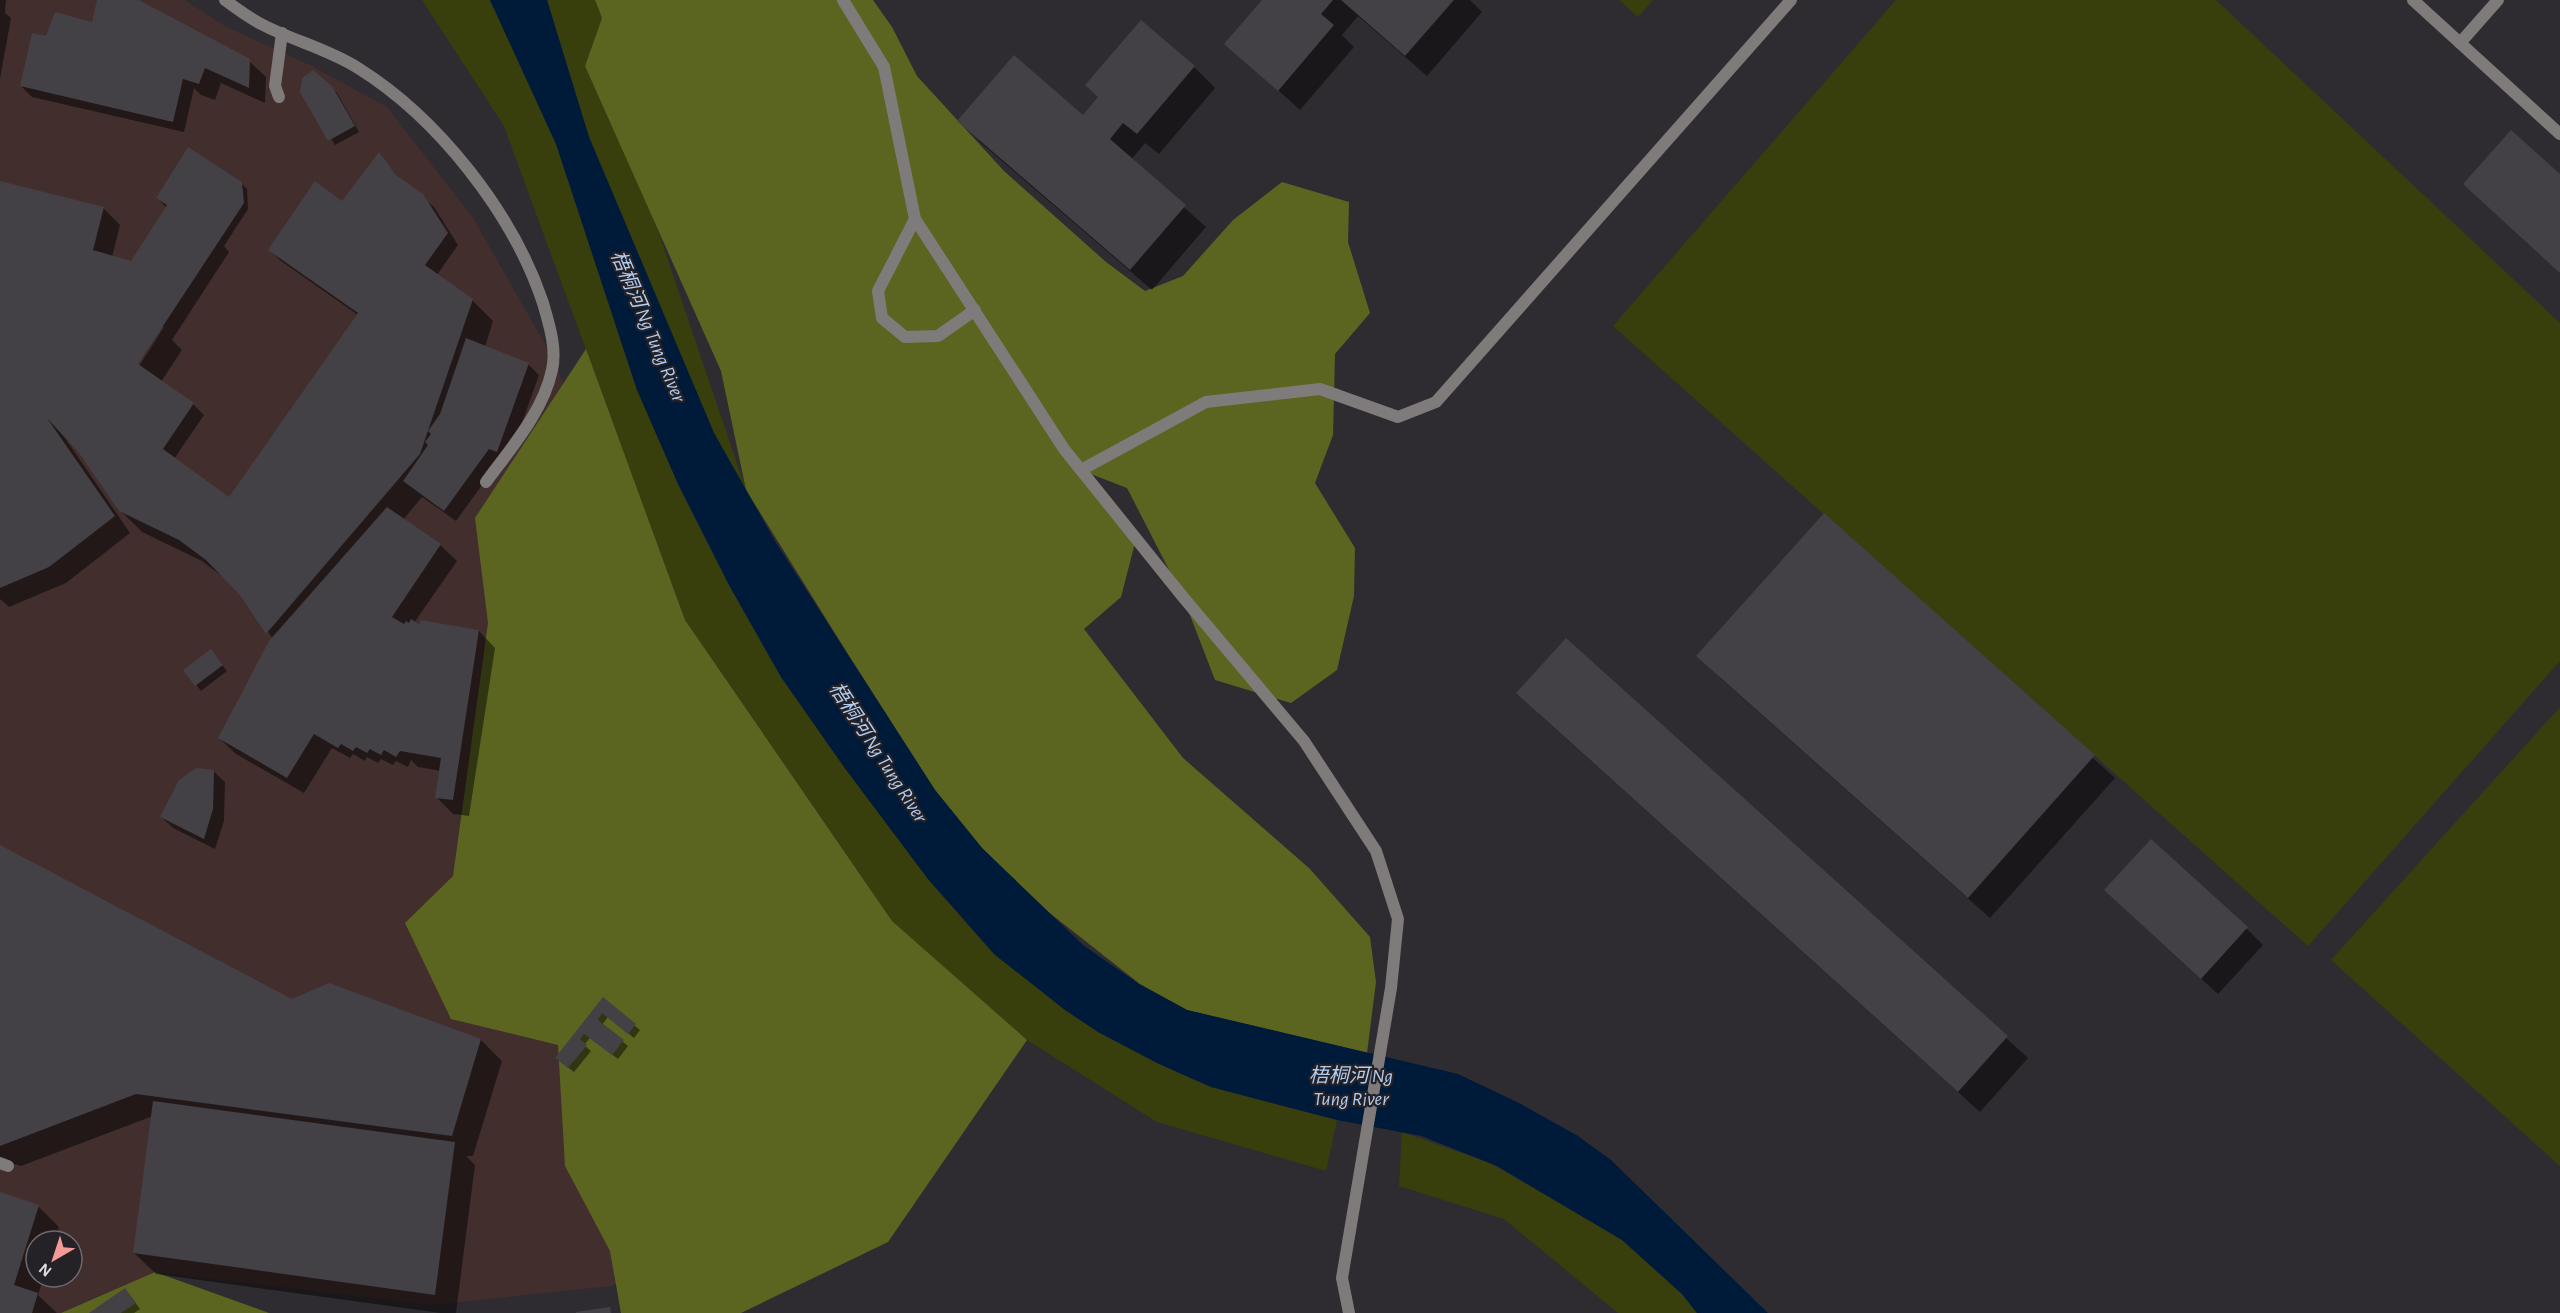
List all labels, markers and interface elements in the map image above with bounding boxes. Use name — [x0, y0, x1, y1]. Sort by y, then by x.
water label: 梧桐河 Ng Tung River — [607, 247, 690, 406]
water label: 梧桐河 Ng Tung River — [826, 678, 932, 827]
water label: 梧桐河 Ng Tung River — [1309, 1065, 1393, 1109]
north arrow — [24, 1229, 84, 1289]
text: N — [36, 1260, 55, 1280]

